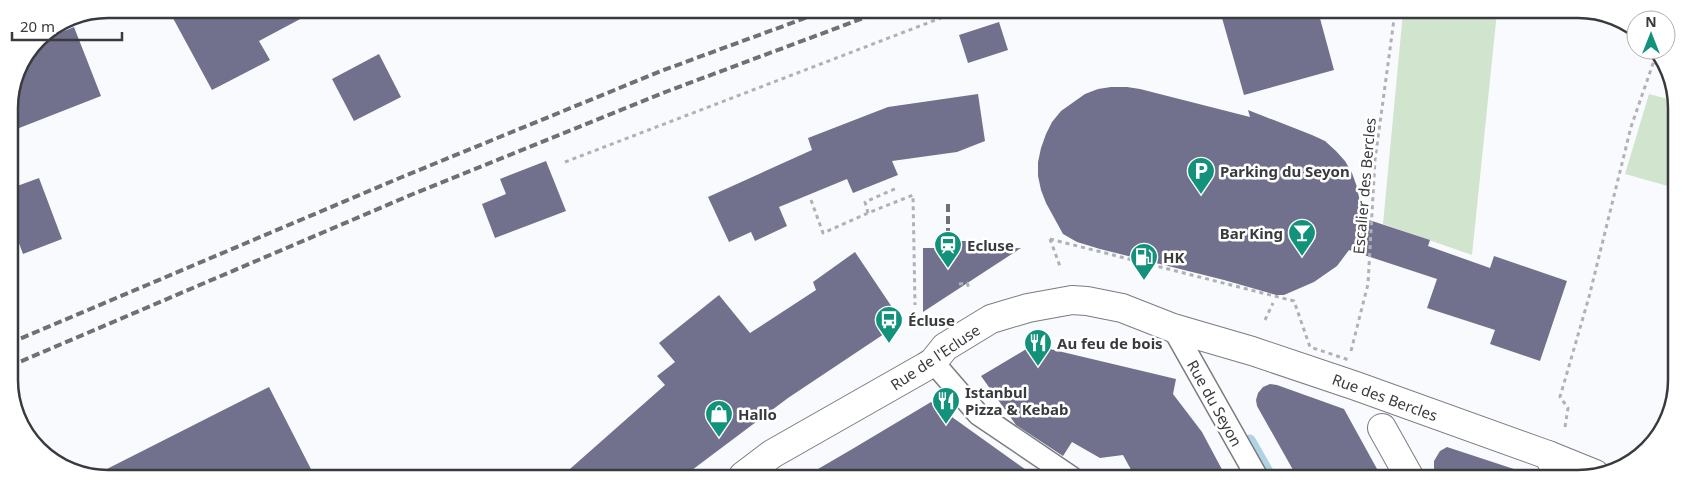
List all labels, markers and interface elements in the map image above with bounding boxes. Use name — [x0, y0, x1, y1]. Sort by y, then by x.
scale bar — [12, 10, 122, 42]
north arrow — [1626, 10, 1676, 60]
text: N — [1645, 12, 1657, 31]
text: 20 m — [20, 16, 55, 36]
street label: Escalier des Bercles — [1348, 117, 1380, 255]
parking icon: Parking du Seyon — [1186, 156, 1216, 195]
place label: Parking du Seyon — [1220, 161, 1350, 181]
bar icon: Bar King — [1287, 218, 1317, 257]
place label: Bar King — [1220, 223, 1283, 243]
station icon: Ecluse — [933, 230, 963, 269]
place label: Ecluse — [967, 235, 1014, 255]
fuel station icon: HK — [1129, 242, 1159, 281]
place label: HK — [1163, 247, 1184, 267]
bus stop icon: Écluse — [874, 305, 904, 344]
place label: Écluse — [908, 310, 955, 330]
street label: Rue de l'Ecluse — [886, 320, 984, 394]
restaurant icon: Au feu de bois — [1023, 328, 1053, 367]
place label: Au feu de bois — [1057, 333, 1163, 353]
street label: Rue du Seyon — [1183, 356, 1247, 450]
street label: Rue des Bercles — [1330, 369, 1440, 425]
place label: Istanbul Pizza & Kebab — [965, 382, 1069, 419]
restaurant icon: Istanbul Pizza & Kebab — [931, 386, 961, 425]
shop icon: Hallo — [704, 399, 734, 438]
place label: Hallo — [738, 404, 777, 424]

